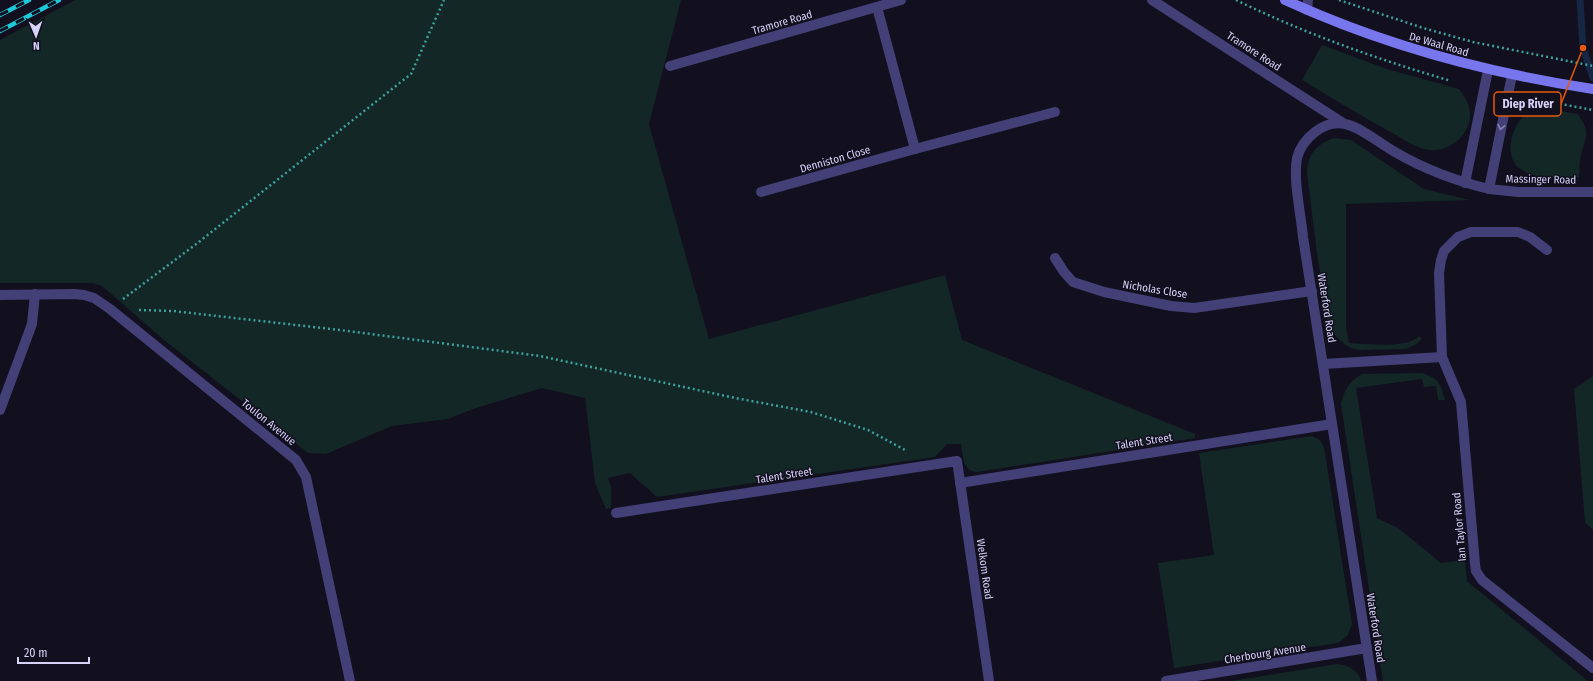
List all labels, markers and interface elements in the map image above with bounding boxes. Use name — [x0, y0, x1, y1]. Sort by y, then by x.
street label: Tramore Road — [750, 8, 814, 37]
north arrow — [16, 16, 56, 56]
street label: Tramore Road — [1224, 29, 1283, 74]
street label: De Waal Road — [1408, 30, 1470, 59]
text: N — [33, 39, 40, 52]
callout: Diep River — [1494, 92, 1561, 116]
text: Diep River — [1502, 97, 1554, 111]
one-way arrow — [1497, 124, 1506, 130]
street label: Denniston Close — [798, 143, 872, 176]
street label: Massinger Road — [1506, 172, 1576, 187]
street label: Waterford Road — [1315, 273, 1338, 344]
street label: Nicholas Close — [1122, 278, 1188, 301]
street label: Toulon Avenue — [239, 397, 298, 448]
street label: Talent Street — [1115, 431, 1174, 452]
street label: Talent Street — [755, 465, 814, 486]
street label: Ian Taylor Road — [1450, 492, 1469, 562]
street label: Welkom Road — [974, 538, 995, 600]
street label: Waterford Road — [1364, 593, 1387, 664]
scale bar — [18, 639, 89, 665]
street label: Cherbourg Avenue — [1223, 641, 1307, 666]
text: 20 m — [24, 646, 48, 660]

